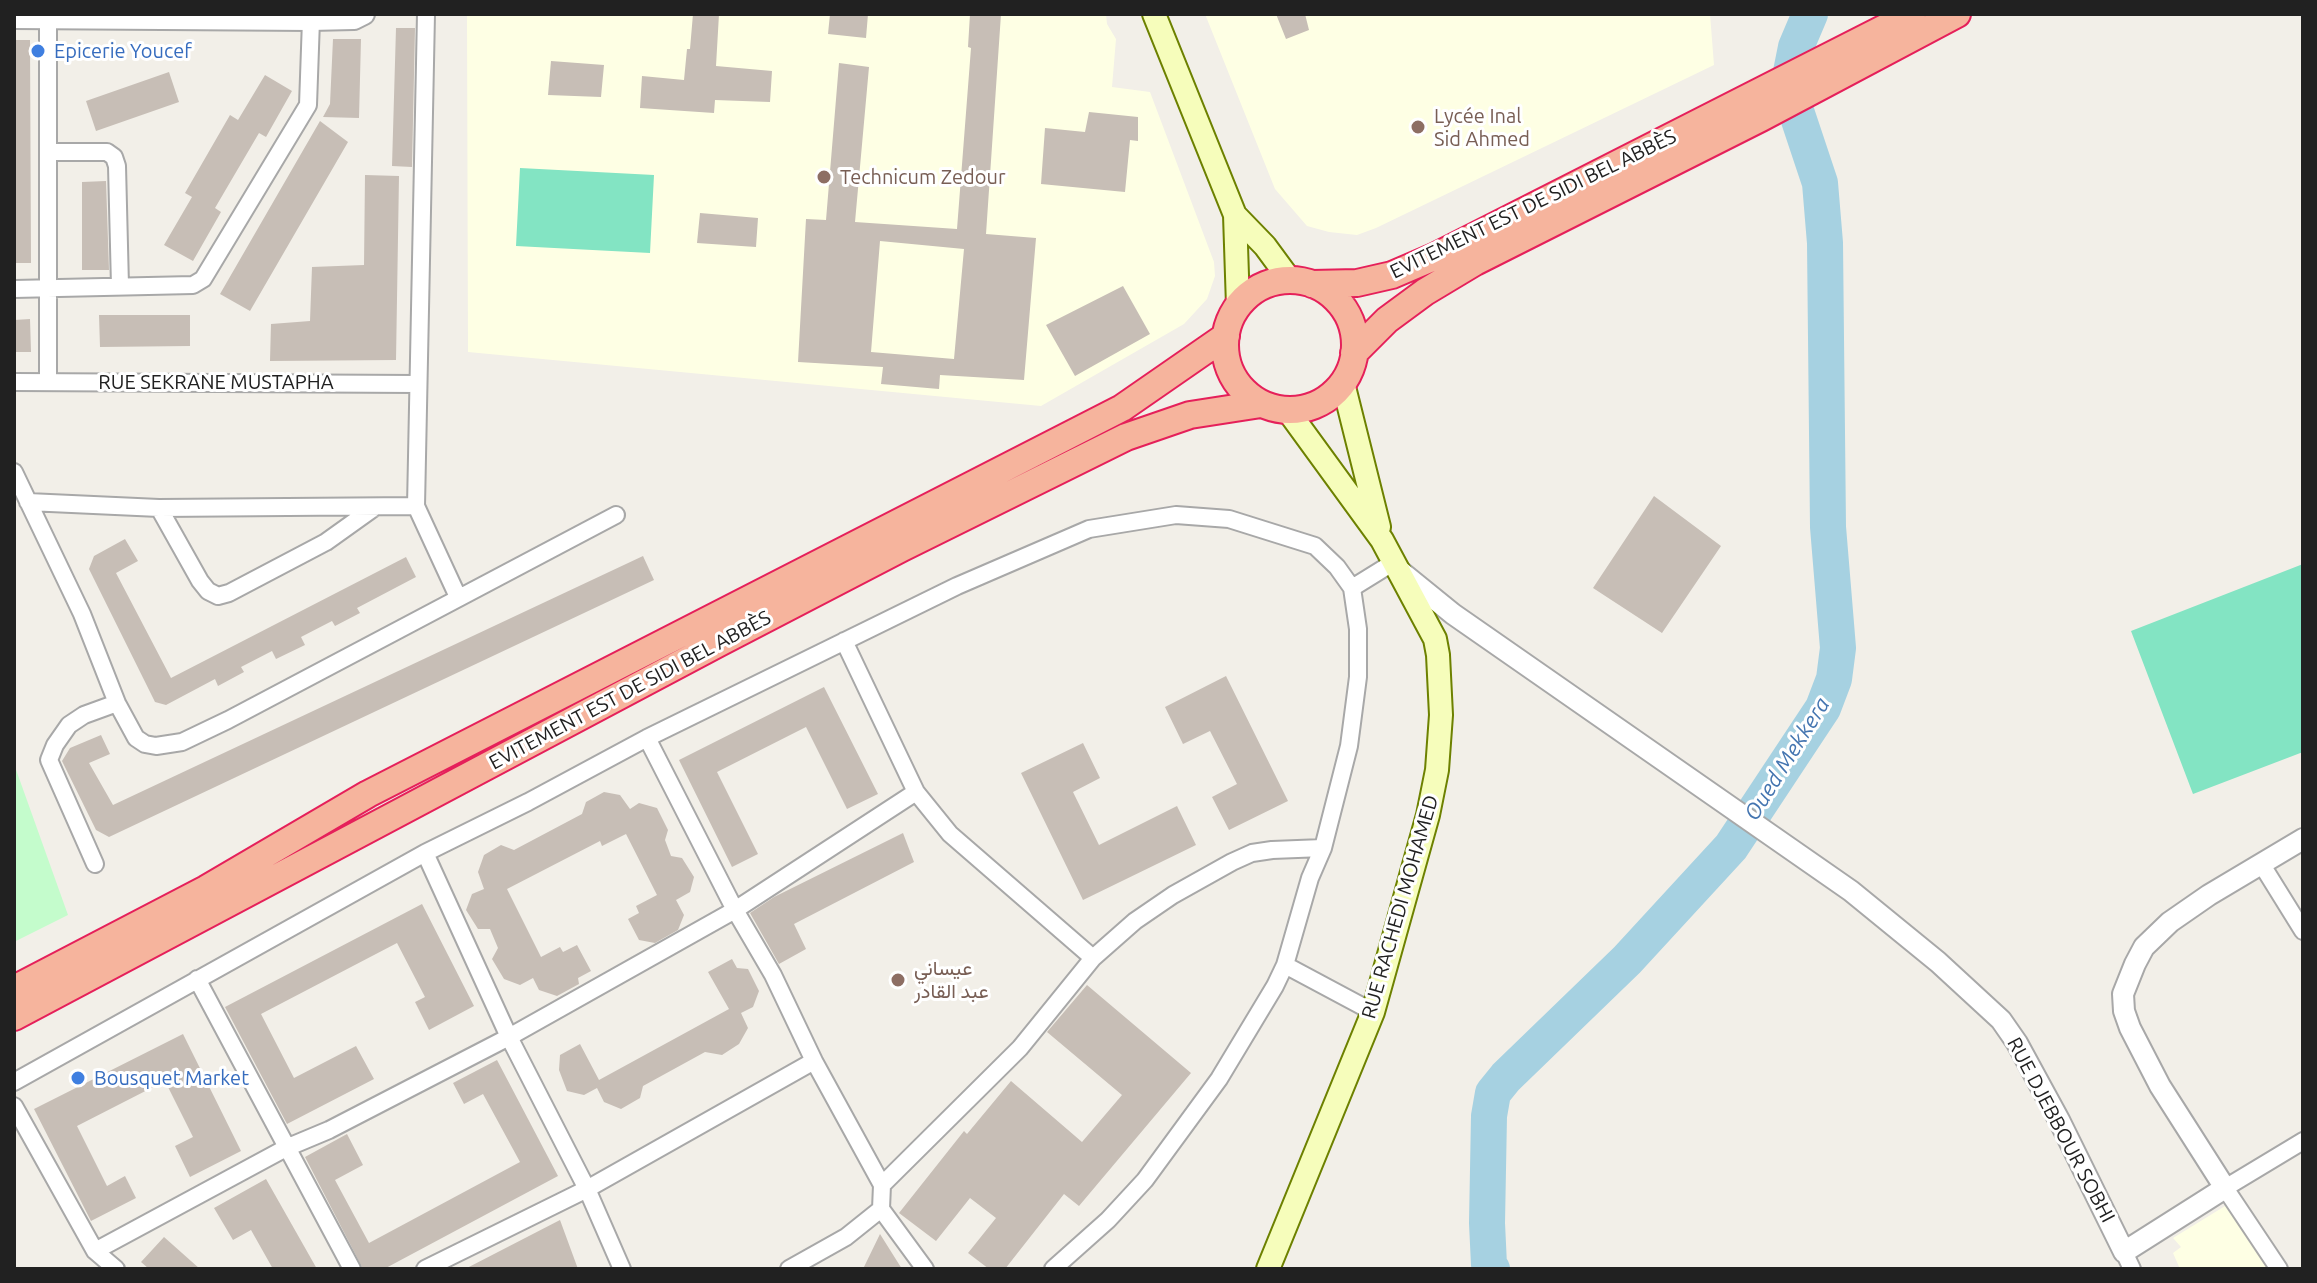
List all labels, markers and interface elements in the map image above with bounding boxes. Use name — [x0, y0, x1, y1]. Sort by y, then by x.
place label: Epicerie Youcef — [54, 39, 192, 63]
marker: Epicerie Youcef — [29, 42, 47, 60]
place label: Lycée Inal Sid Ahmed — [1434, 104, 1530, 151]
marker: Lycée Inal Sid Ahmed — [1409, 118, 1427, 136]
street label: EVITEMENT EST DE SIDI BEL ABBÈS — [1386, 124, 1680, 284]
place label: Technicum Zedour — [840, 165, 1005, 189]
marker: Technicum Zedour — [815, 168, 833, 186]
street label: RUE SEKRANE MUSTAPHA — [98, 370, 334, 394]
street label: EVITEMENT EST DE SIDI BEL ABBÈS — [485, 605, 775, 775]
water label: Oued Mekkera — [1739, 693, 1835, 825]
street label: RUE RACHEDI MOHAMED — [1357, 792, 1443, 1022]
place label: عيساني عبد القادر — [914, 956, 989, 1003]
marker: عيساني عبد القادر — [889, 971, 907, 989]
street label: RUE DJEBBOUR SOBHI — [2002, 1033, 2120, 1227]
place label: Bousquet Market — [94, 1066, 249, 1090]
marker: Bousquet Market — [69, 1069, 87, 1087]

